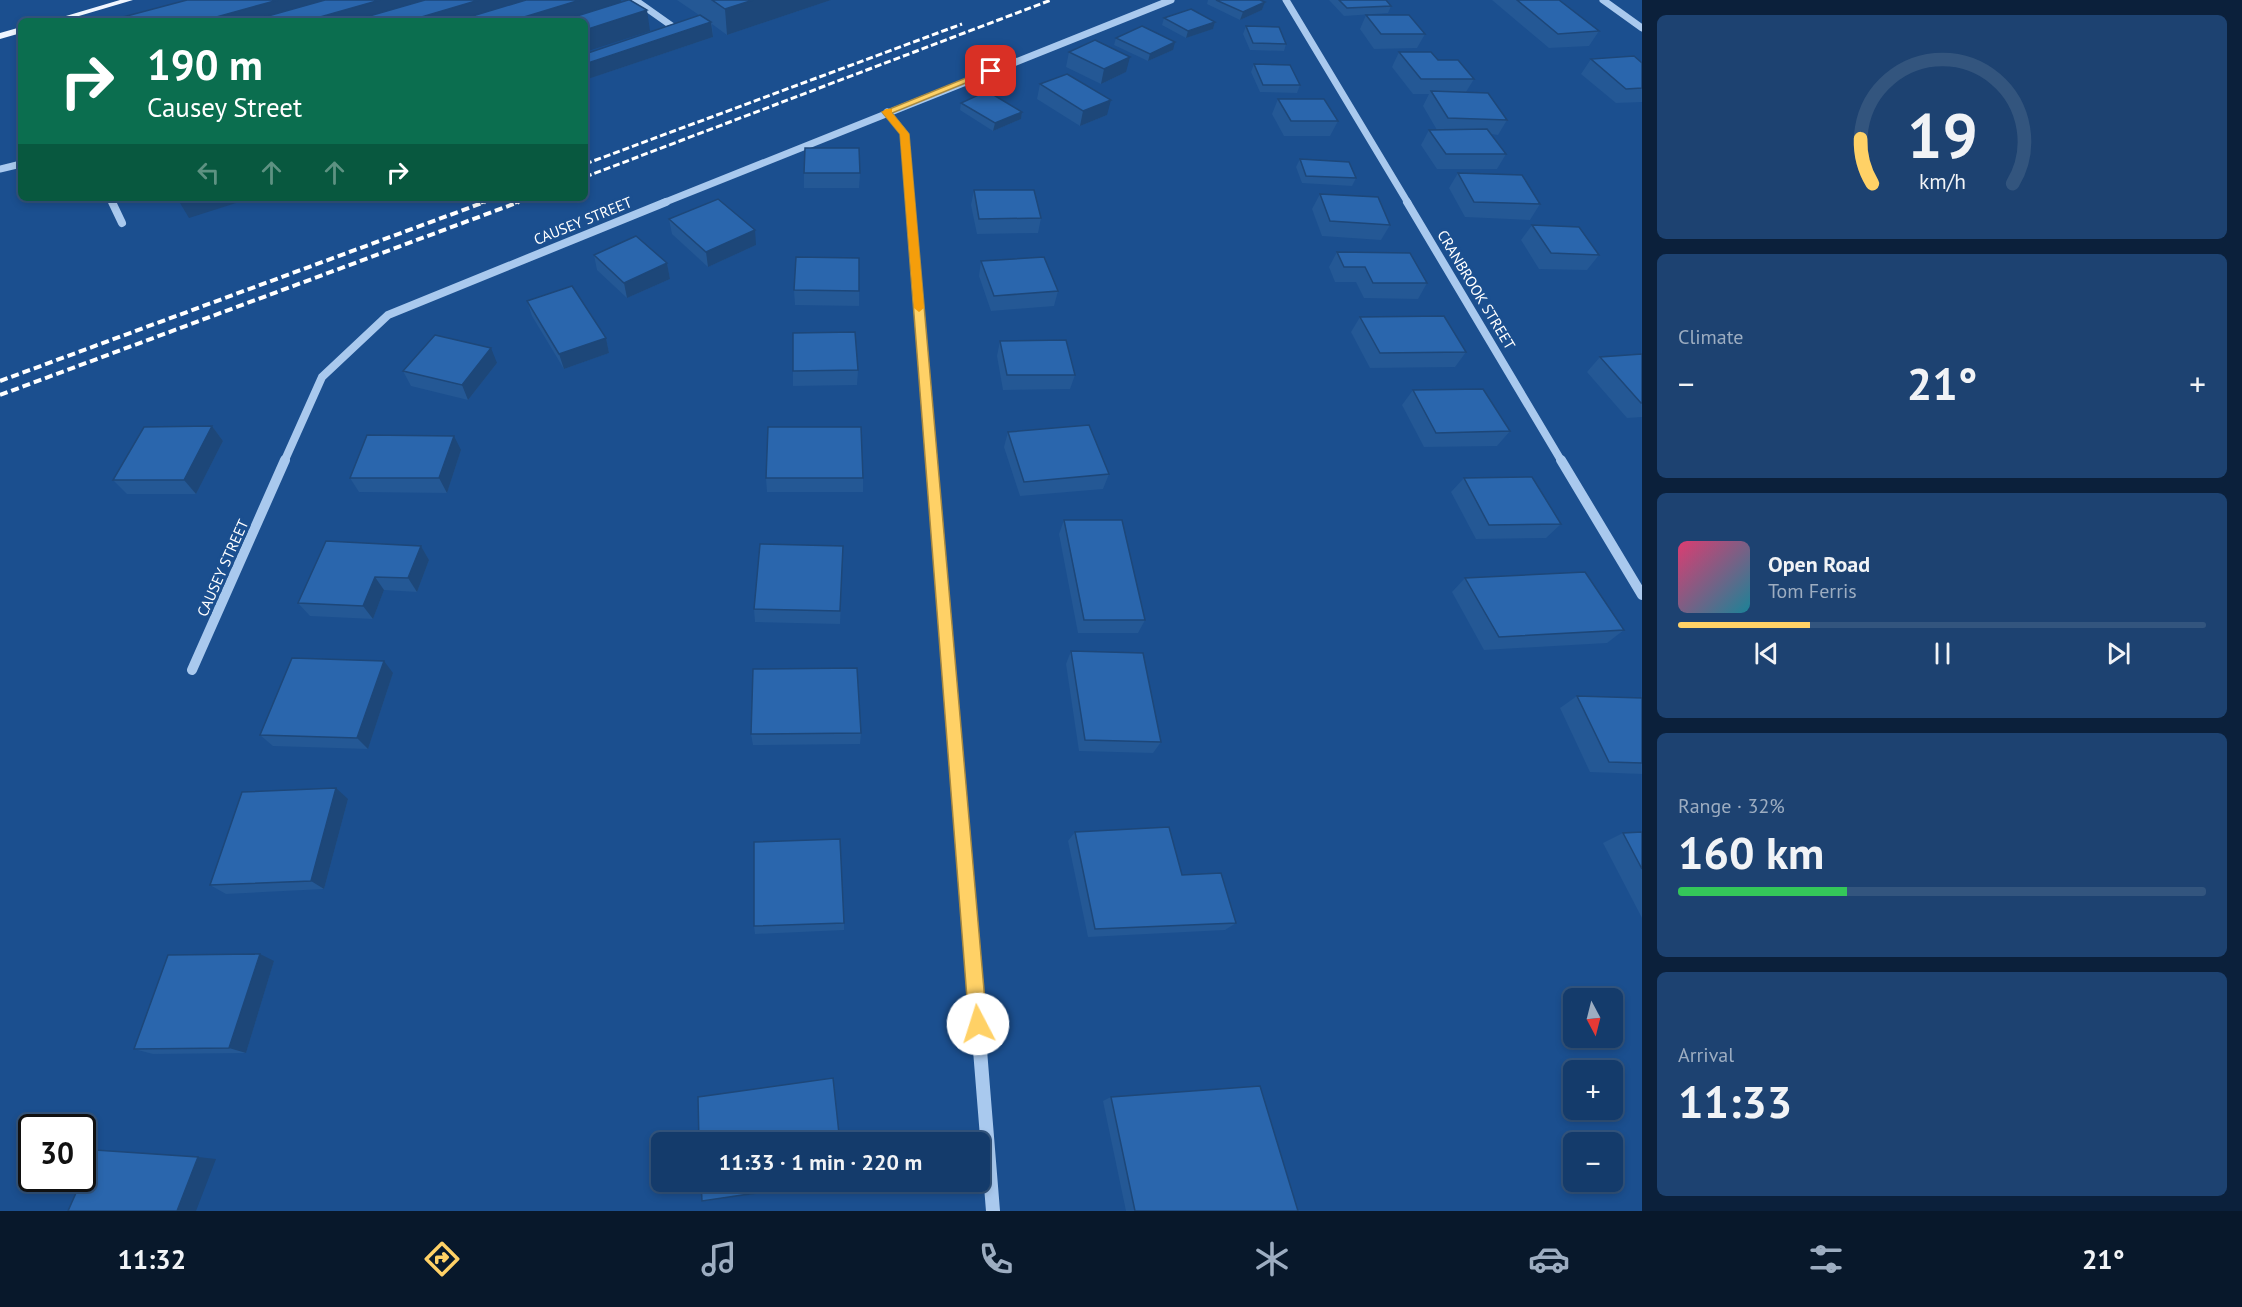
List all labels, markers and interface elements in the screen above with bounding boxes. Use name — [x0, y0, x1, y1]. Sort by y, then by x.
text: 190 m — [147, 37, 263, 92]
icon: right — [48, 42, 126, 120]
pin — [965, 45, 1016, 96]
icon: arrive — [974, 54, 1007, 87]
text: Causey Street — [147, 90, 302, 124]
text: 19 — [1907, 94, 1977, 175]
icon: left — [192, 156, 225, 189]
icon: ahead — [255, 156, 288, 189]
icon: ahead — [318, 156, 351, 189]
icon: right — [381, 156, 414, 189]
text: km/h — [1918, 167, 1965, 195]
street label: CAUSEY STREET — [531, 192, 635, 249]
street label: CRANBROOK STREET — [1433, 227, 1520, 353]
text: Climate — [1678, 324, 1744, 350]
text: 21° — [1907, 354, 1977, 412]
text: − — [1678, 362, 1695, 405]
text: + — [2189, 362, 2206, 405]
street label: CAUSEY STREET — [193, 516, 253, 619]
text: Open Road — [1768, 550, 1870, 578]
text: Tom Ferris — [1768, 578, 1857, 604]
icon: previous — [1750, 637, 1783, 670]
icon: pause — [1926, 637, 1959, 670]
icon: next — [2102, 637, 2135, 670]
text: Range · 32% — [1678, 793, 1785, 819]
text: 160 km — [1678, 823, 1824, 881]
north arrow — [1563, 988, 1623, 1048]
map controls — [1563, 988, 1623, 1192]
position arrow — [946, 992, 1010, 1056]
text: Arrival — [1678, 1042, 1734, 1068]
button: + — [1563, 1060, 1623, 1120]
text: 11:33 — [1678, 1072, 1792, 1130]
speed limit sign: 30 — [18, 1114, 96, 1192]
button: − — [1563, 1132, 1623, 1192]
text: 11:33 · 1 min · 220 m — [719, 1148, 922, 1176]
icon: directions — [421, 1238, 463, 1280]
icon: music — [698, 1238, 740, 1280]
icon: phone — [975, 1238, 1017, 1280]
icon: climate — [1251, 1238, 1293, 1280]
icon: car — [1528, 1238, 1570, 1280]
icon: filters — [1805, 1238, 1847, 1280]
text: 11:32 — [117, 1242, 186, 1276]
text: 21° — [2082, 1242, 2124, 1276]

